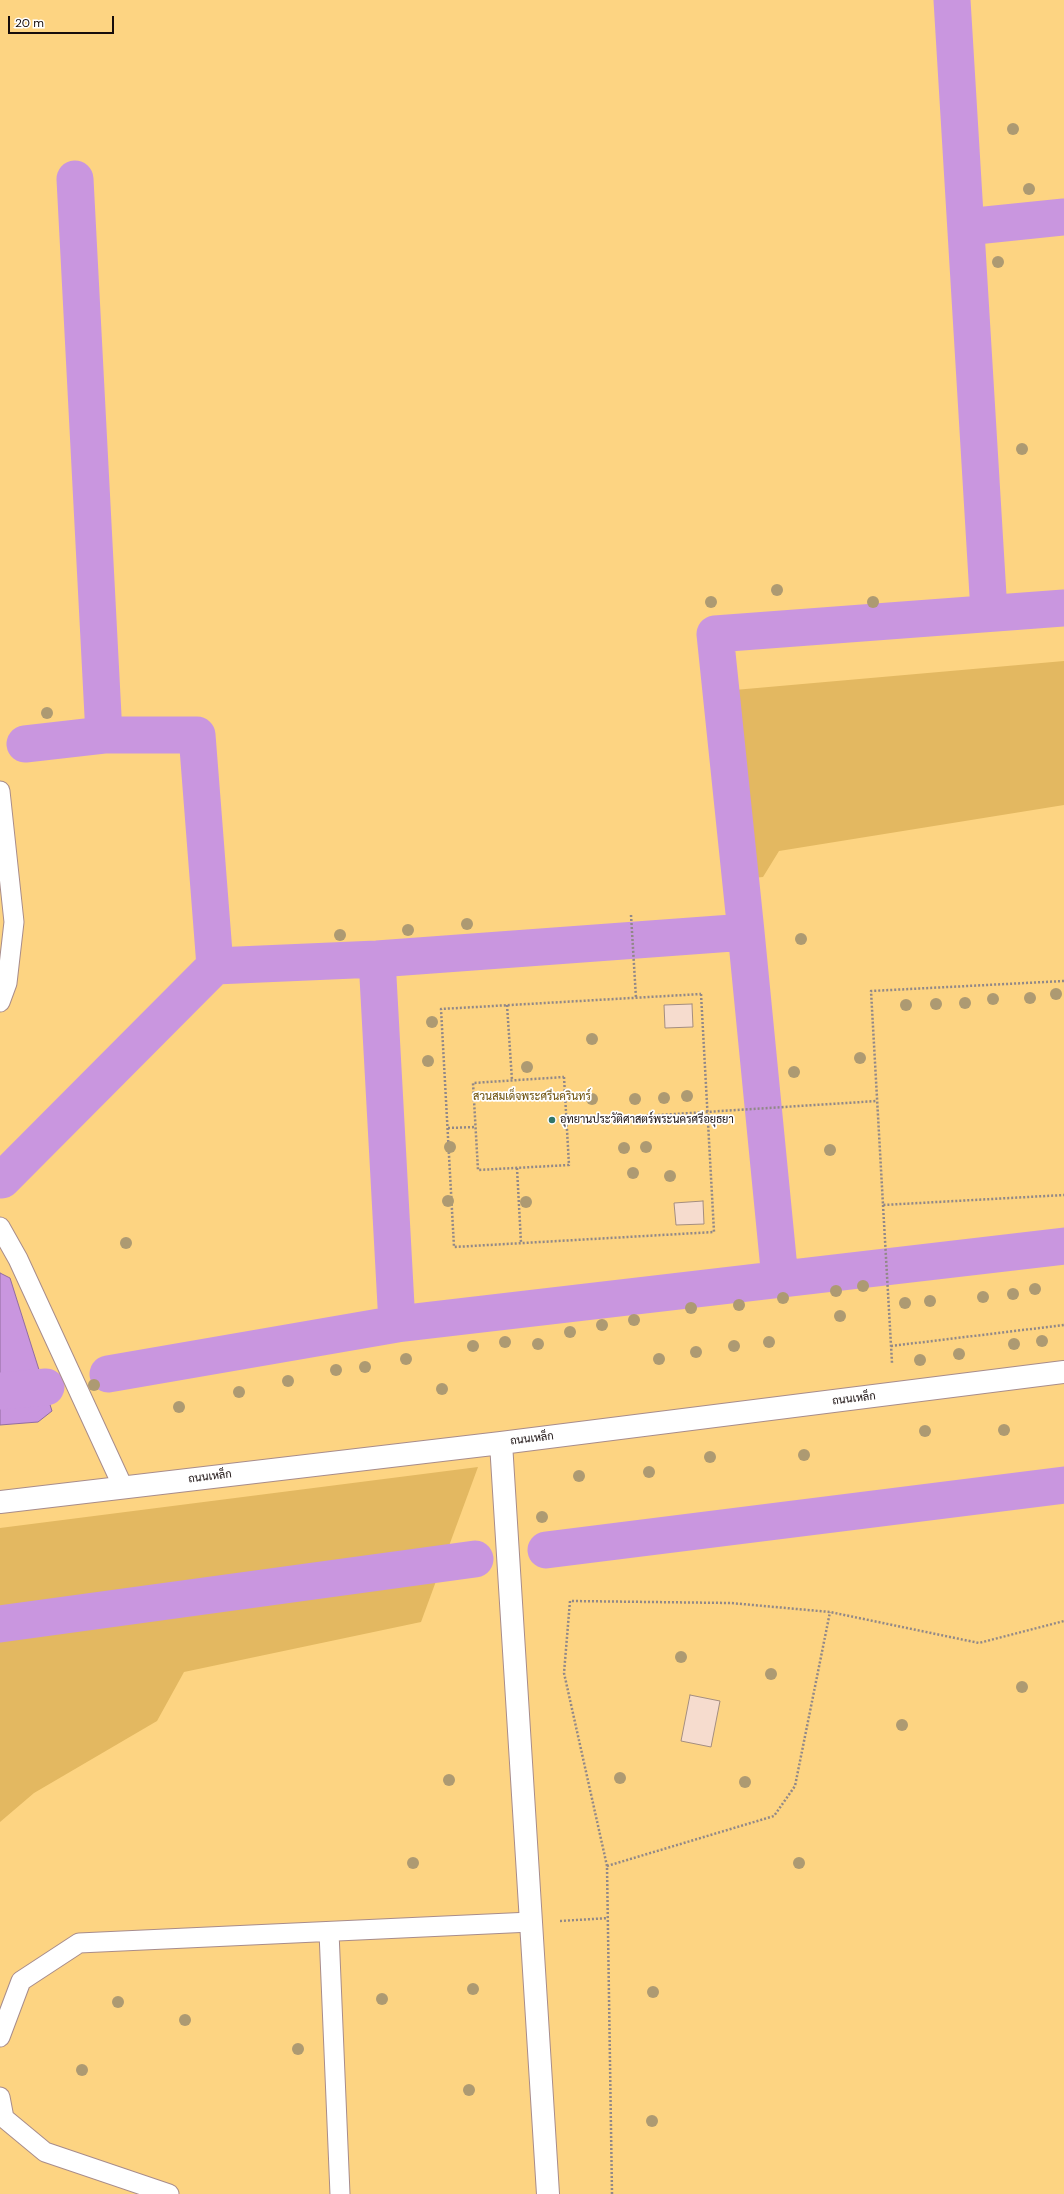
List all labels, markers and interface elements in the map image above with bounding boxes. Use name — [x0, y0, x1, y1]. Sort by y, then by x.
scale bar — [10, 8, 116, 34]
text: 20 m — [15, 15, 44, 31]
park label: สวนสมเด็จพระศรีนครินทร์ — [473, 1090, 591, 1104]
place label: อุทยานประวัติศาสตร์พระนครศรีอยุธยา — [560, 1113, 734, 1127]
marker: อุทยานประวัติศาสตร์พระนครศรีอยุธยา — [547, 1115, 557, 1125]
street label: ถนนเหล็ก — [832, 1390, 876, 1408]
street label: ถนนเหล็ก — [510, 1430, 554, 1448]
street label: ถนนเหล็ก — [188, 1468, 232, 1486]

